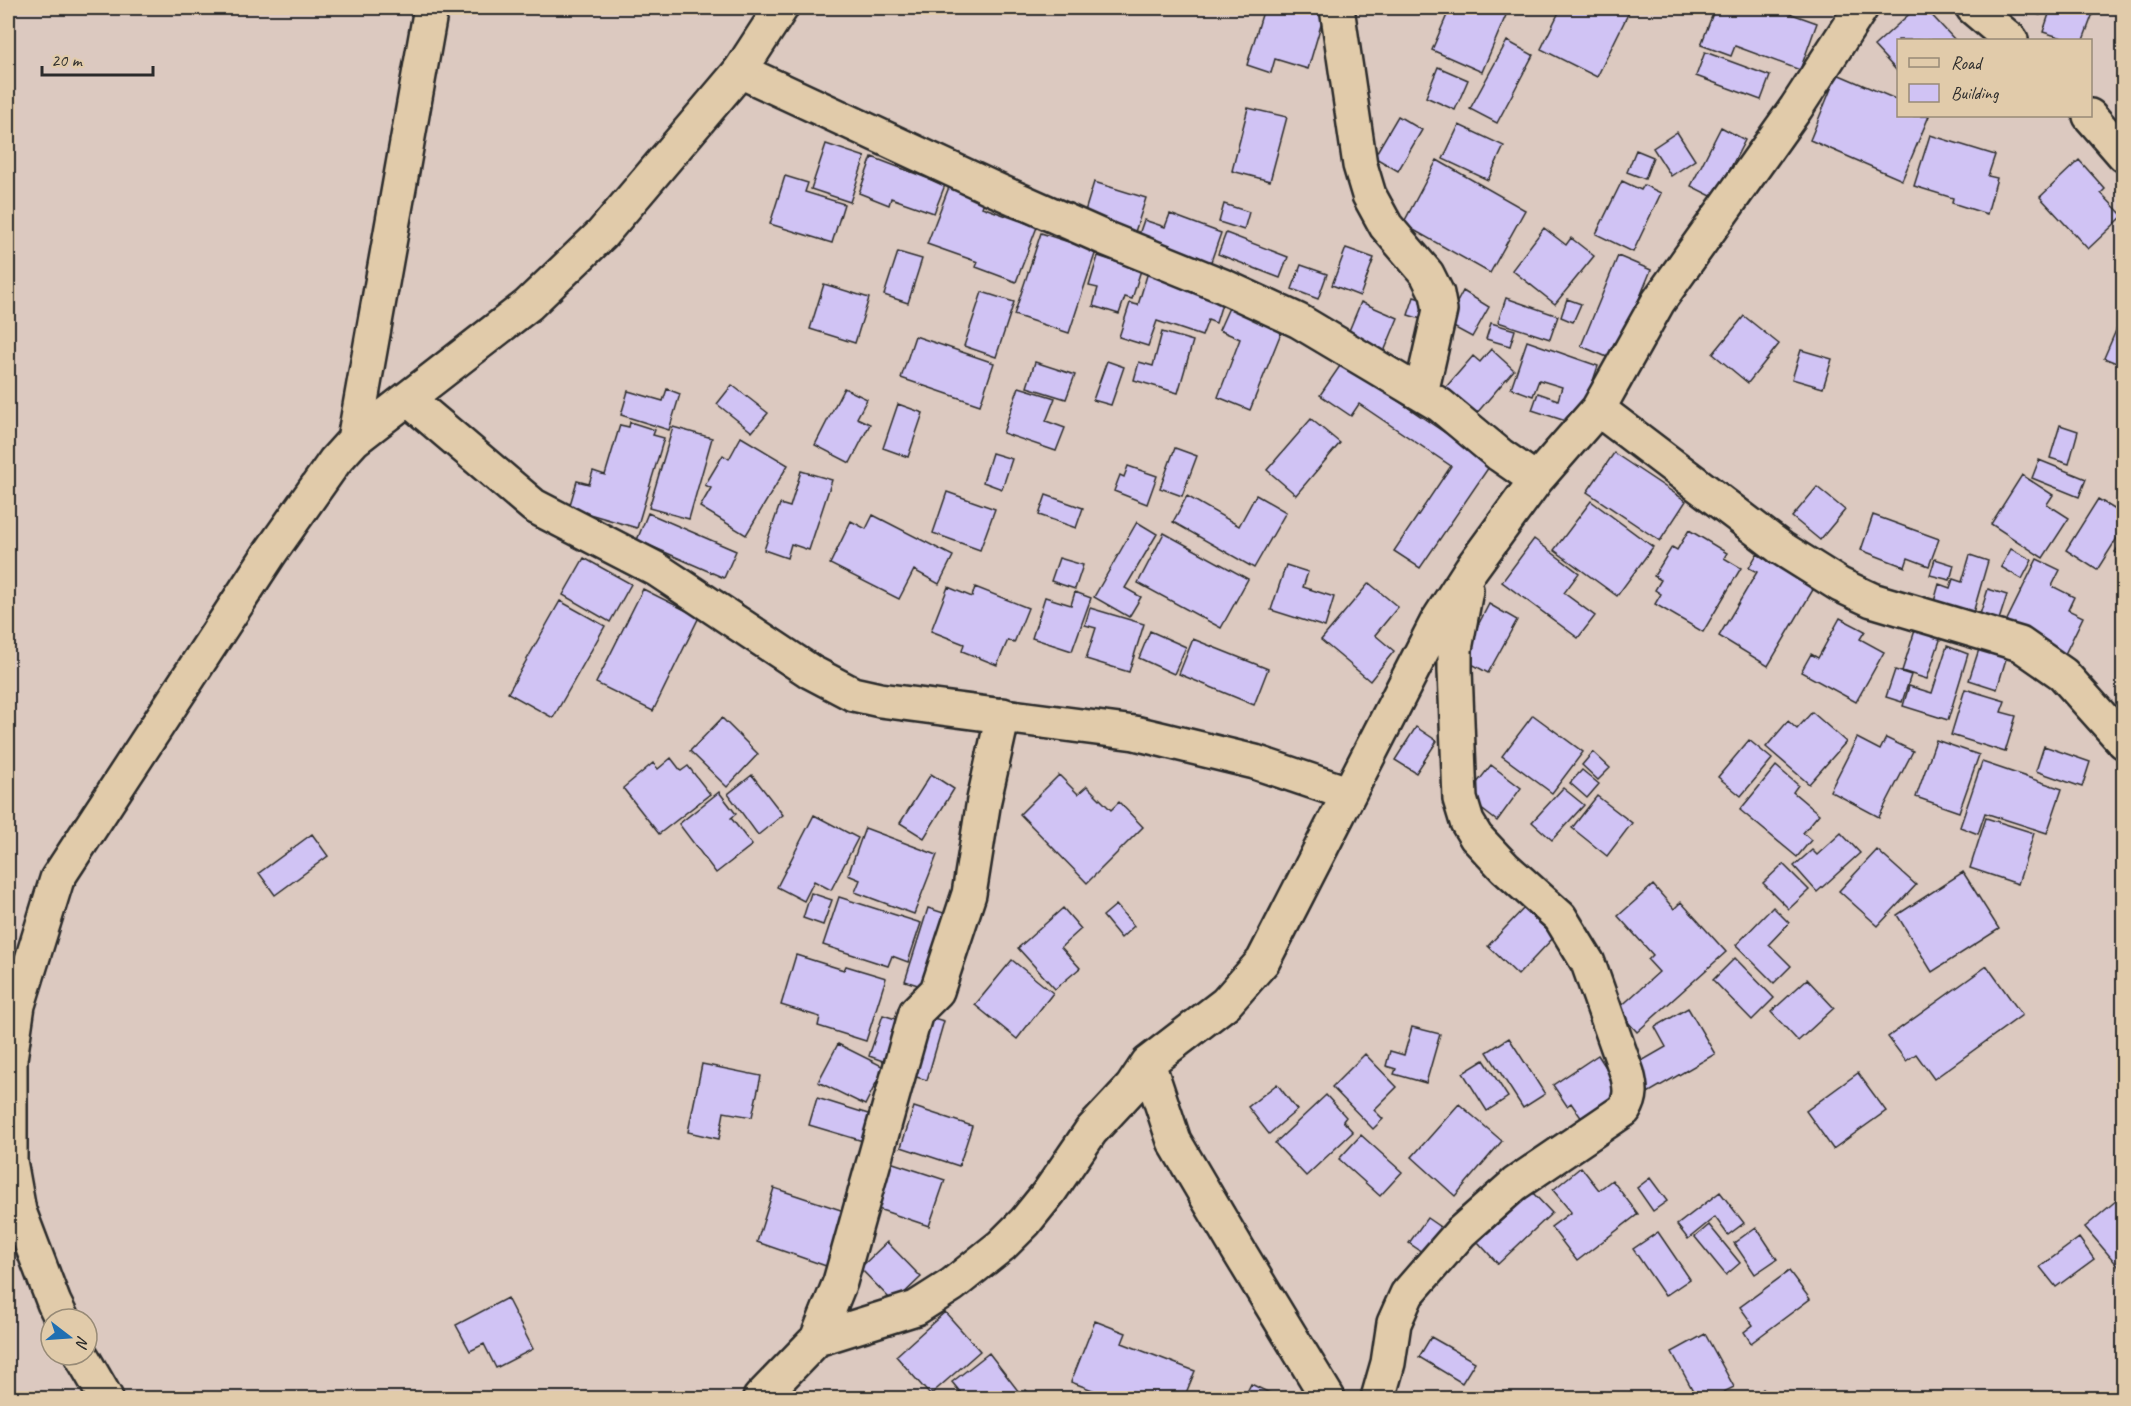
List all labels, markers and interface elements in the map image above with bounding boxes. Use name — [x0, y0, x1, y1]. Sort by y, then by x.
scale bar — [42, 39, 153, 77]
legend — [1897, 39, 2092, 117]
text: 20 m — [51, 49, 84, 71]
text: Road — [1951, 52, 1984, 74]
text: Building — [1951, 82, 2000, 104]
north arrow — [39, 1307, 99, 1367]
text: N — [70, 1333, 93, 1352]

